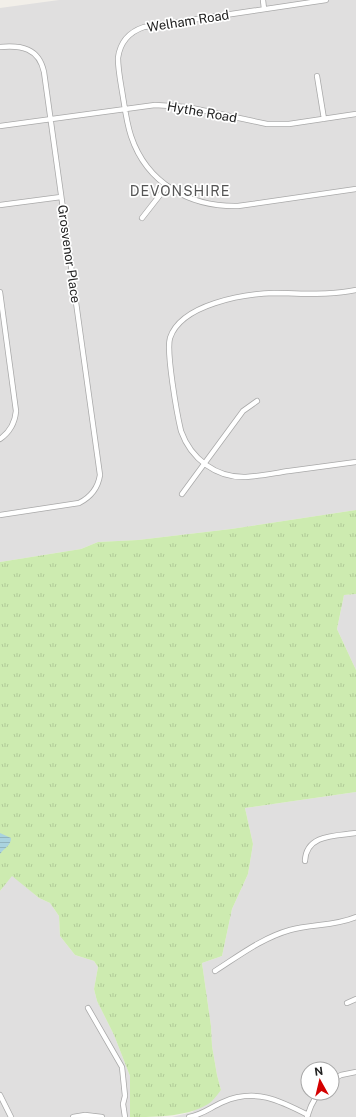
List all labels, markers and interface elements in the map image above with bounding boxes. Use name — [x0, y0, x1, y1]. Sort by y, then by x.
street label: Welham Road — [146, 7, 230, 35]
street label: Hythe Road — [166, 98, 238, 126]
district label: DEVONSHIRE — [130, 183, 230, 199]
street label: Grosvenor Place — [55, 204, 83, 304]
north arrow — [300, 1061, 340, 1101]
text: N — [314, 1065, 324, 1078]

